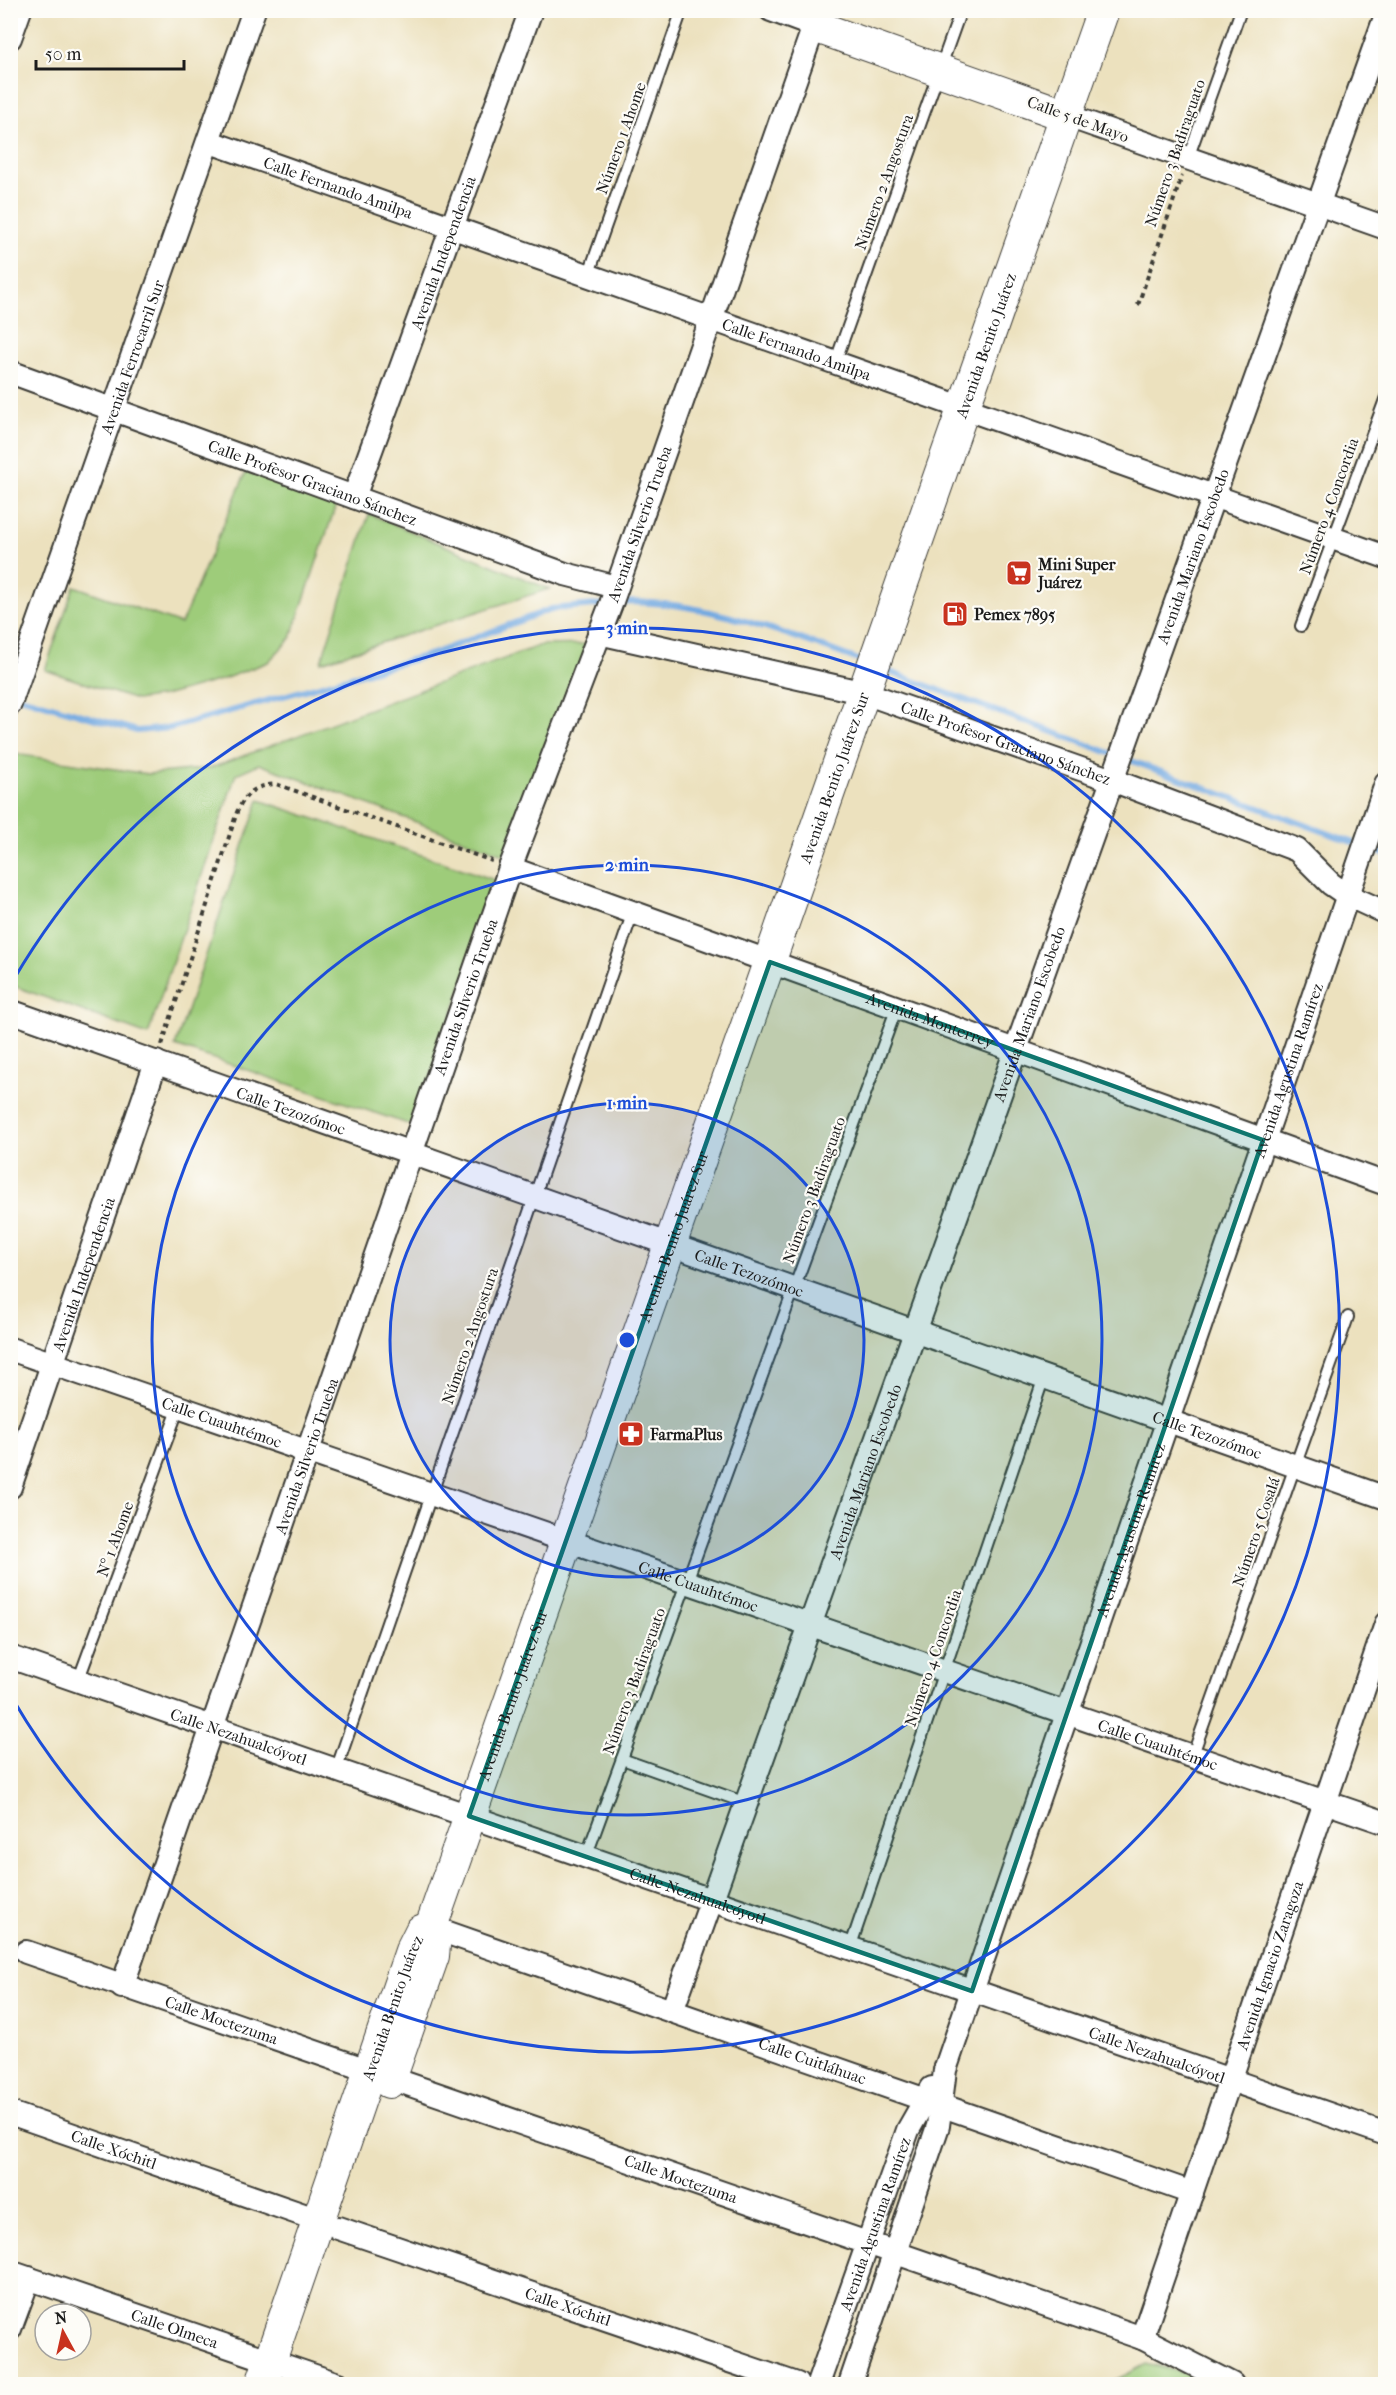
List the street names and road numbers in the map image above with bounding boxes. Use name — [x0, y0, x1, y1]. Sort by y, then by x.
street label: Número 3 Badiraguato — [1141, 77, 1209, 229]
street label: Número 1 Ahome — [592, 79, 650, 197]
street label: Calle 5 de Mayo — [1025, 92, 1131, 146]
street label: Número 2 Angostura — [851, 111, 918, 252]
street label: Calle Fernando Amilpa — [261, 152, 416, 222]
street label: Avenida Independencia — [406, 173, 480, 333]
street label: Avenida Benito Juárez — [951, 270, 1020, 421]
street label: Avenida Ferrocarril Sur — [96, 277, 168, 437]
street label: Calle Fernando Amilpa — [719, 314, 874, 384]
street label: Calle Profesor Graciano Sánchez — [205, 435, 420, 529]
street label: Número 4 Concordia — [1296, 435, 1363, 577]
street label: Avenida Silverio Trueba — [603, 443, 676, 605]
street label: Avenida Mariano Escobedo — [1152, 466, 1232, 647]
street label: Avenida Benito Juárez Sur — [795, 689, 873, 867]
street label: Calle Profesor Graciano Sánchez — [898, 697, 1113, 788]
street label: Avenida Silverio Trueba — [429, 916, 501, 1078]
street label: Avenida Mariano Escobedo — [988, 924, 1069, 1105]
street label: Avenida Agustina Ramírez — [1249, 981, 1327, 1161]
street label: Avenida Monterrey — [863, 988, 997, 1052]
street label: Calle Tezozómoc — [234, 1082, 348, 1138]
street label: Número 3 Badiraguato — [779, 1114, 849, 1266]
street label: Avenida Benito Juárez Sur — [634, 1148, 712, 1325]
street label: Avenida Independencia — [47, 1194, 119, 1355]
street label: Calle Tezozómoc — [692, 1245, 806, 1301]
street label: Número 2 Angostura — [438, 1265, 502, 1407]
street label: Avenida Silverio Trueba — [270, 1375, 342, 1538]
street label: Avenida Mariano Escobedo — [825, 1381, 905, 1563]
street label: Calle Cuauhtémoc — [159, 1393, 284, 1451]
street label: Calle Tezozómoc — [1150, 1407, 1264, 1463]
street label: Avenida Agustina Ramírez — [1091, 1440, 1169, 1620]
street label: Número 5 Cosalá — [1228, 1474, 1284, 1589]
street label: N° 1 Ahome — [93, 1499, 137, 1579]
street label: Calle Cuauhtémoc — [636, 1557, 761, 1616]
street label: Número 4 Concordia — [901, 1586, 966, 1729]
street label: Número 3 Badiraguato — [599, 1605, 669, 1757]
street label: Avenida Benito Juárez Sur — [473, 1607, 551, 1784]
street label: Calle Nezahualcóyotl — [168, 1704, 310, 1769]
street label: Calle Cuauhtémoc — [1095, 1715, 1220, 1774]
street label: Calle Nezahualcóyotl — [627, 1863, 769, 1928]
street label: Avenida Ignacio Zaragoza — [1231, 1878, 1307, 2053]
street label: Avenida Benito Juárez — [357, 1932, 427, 2084]
street label: Calle Moctezuma — [163, 1991, 281, 2048]
street label: Calle Nezahualcóyotl — [1086, 2022, 1228, 2087]
street label: Calle Cuitláhuac — [756, 2033, 869, 2088]
street label: Calle Xóchitl — [69, 2125, 160, 2173]
street label: Avenida Agustina Ramírez — [835, 2134, 914, 2314]
street label: Calle Moctezuma — [622, 2150, 741, 2207]
street label: Calle Xóchitl — [523, 2283, 614, 2330]
street label: Calle Olmeca — [129, 2305, 221, 2352]

